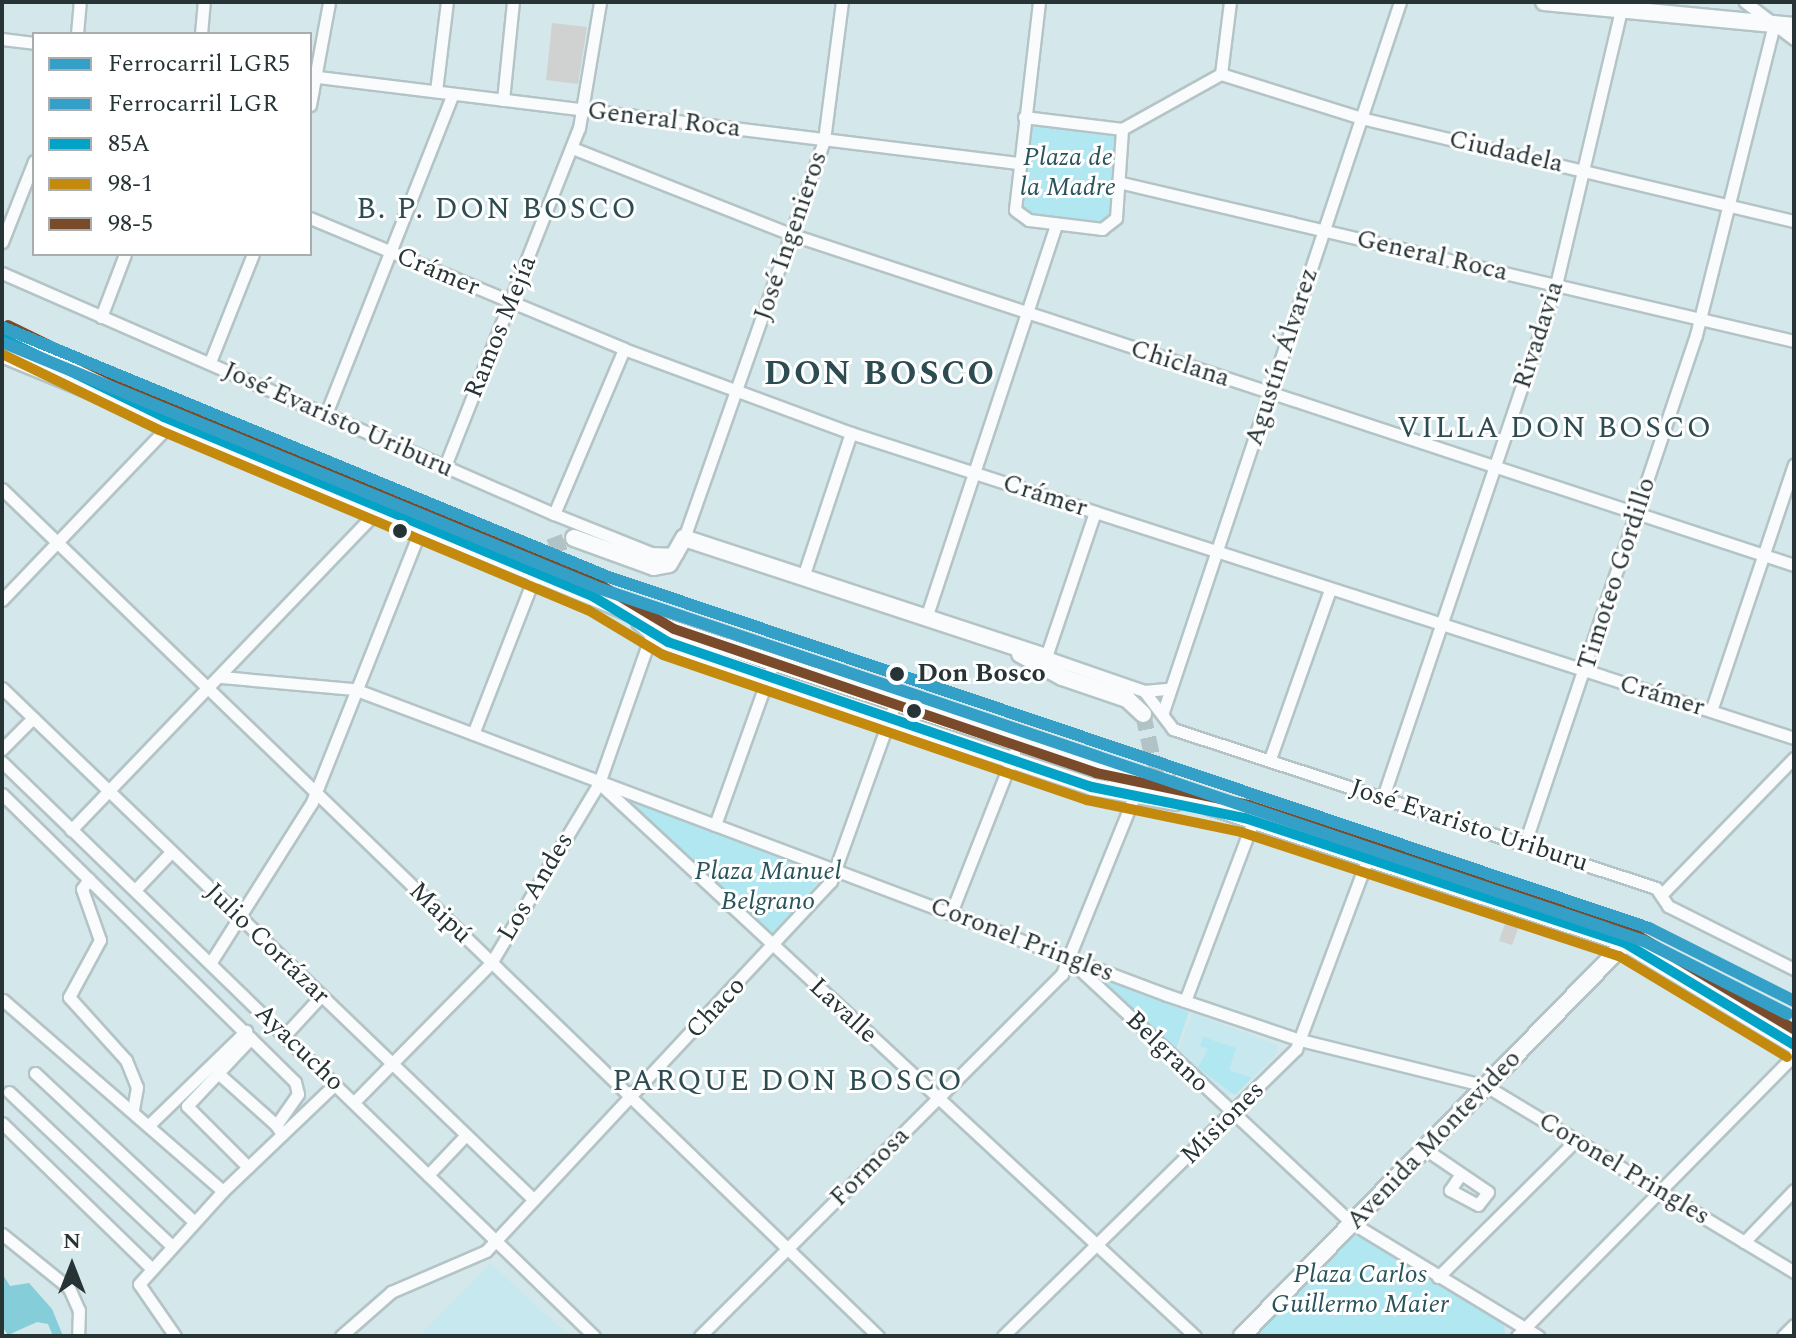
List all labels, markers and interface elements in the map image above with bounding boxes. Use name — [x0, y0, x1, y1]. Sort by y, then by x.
legend — [32, 32, 312, 256]
text: Ferrocarril LGR5 — [108, 46, 290, 82]
text: Ferrocarril LGR — [108, 86, 278, 122]
street label: General Roca — [586, 95, 742, 145]
street label: Ciudadela — [1446, 124, 1566, 180]
text: 85A — [108, 126, 150, 162]
park label: Plaza de la Madre — [1020, 142, 1116, 204]
street label: José Ingenieros — [747, 147, 835, 325]
text: 98-1 — [108, 166, 153, 202]
district label: B. P. DON BOSCO — [356, 191, 638, 227]
text: 98-5 — [108, 206, 153, 242]
street label: General Roca — [1353, 223, 1511, 289]
street label: Crámer — [392, 241, 484, 303]
street label: Ramos Mejía — [458, 251, 544, 403]
street label: Agustín Álvarez — [1239, 264, 1325, 450]
street label: Rivadavia — [1507, 277, 1571, 393]
street label: Chiclana — [1126, 333, 1234, 395]
street label: José Evaristo Uriburu — [218, 355, 458, 485]
district label: DON BOSCO — [764, 355, 996, 395]
district label: VILLA DON BOSCO — [1397, 410, 1713, 446]
street label: Crámer — [999, 468, 1091, 524]
street label: Timoteo Gordillo — [1571, 474, 1663, 674]
unlabelled marker — [392, 523, 408, 539]
place label: Don Bosco — [917, 658, 1046, 690]
marker: Don Bosco — [884, 661, 910, 687]
street label: Crámer — [1616, 668, 1708, 724]
unlabelled marker — [906, 703, 922, 719]
street label: José Evaristo Uriburu — [1346, 773, 1592, 879]
street label: Los Andes — [491, 827, 581, 947]
park label: Plaza Manuel Belgrano — [694, 856, 842, 918]
street label: Maipú — [402, 876, 478, 950]
street label: Julio Cortázar — [198, 877, 336, 1011]
street label: Coronel Pringles — [926, 891, 1118, 989]
street label: Chaco — [680, 971, 752, 1045]
street label: Lavalle — [802, 972, 884, 1050]
street label: Ayacucho — [248, 998, 350, 1098]
street label: Belgrano — [1119, 1005, 1215, 1099]
street label: Avenida Montevideo — [1340, 1044, 1528, 1236]
district label: PARQUE DON BOSCO — [612, 1063, 964, 1099]
street label: Misiones — [1175, 1075, 1271, 1171]
street label: Coronel Pringles — [1533, 1106, 1715, 1232]
street label: Formosa — [824, 1121, 916, 1213]
text: N — [63, 1225, 81, 1258]
north arrow — [32, 1226, 112, 1306]
park label: Plaza Carlos Guillermo Maier — [1271, 1259, 1449, 1320]

